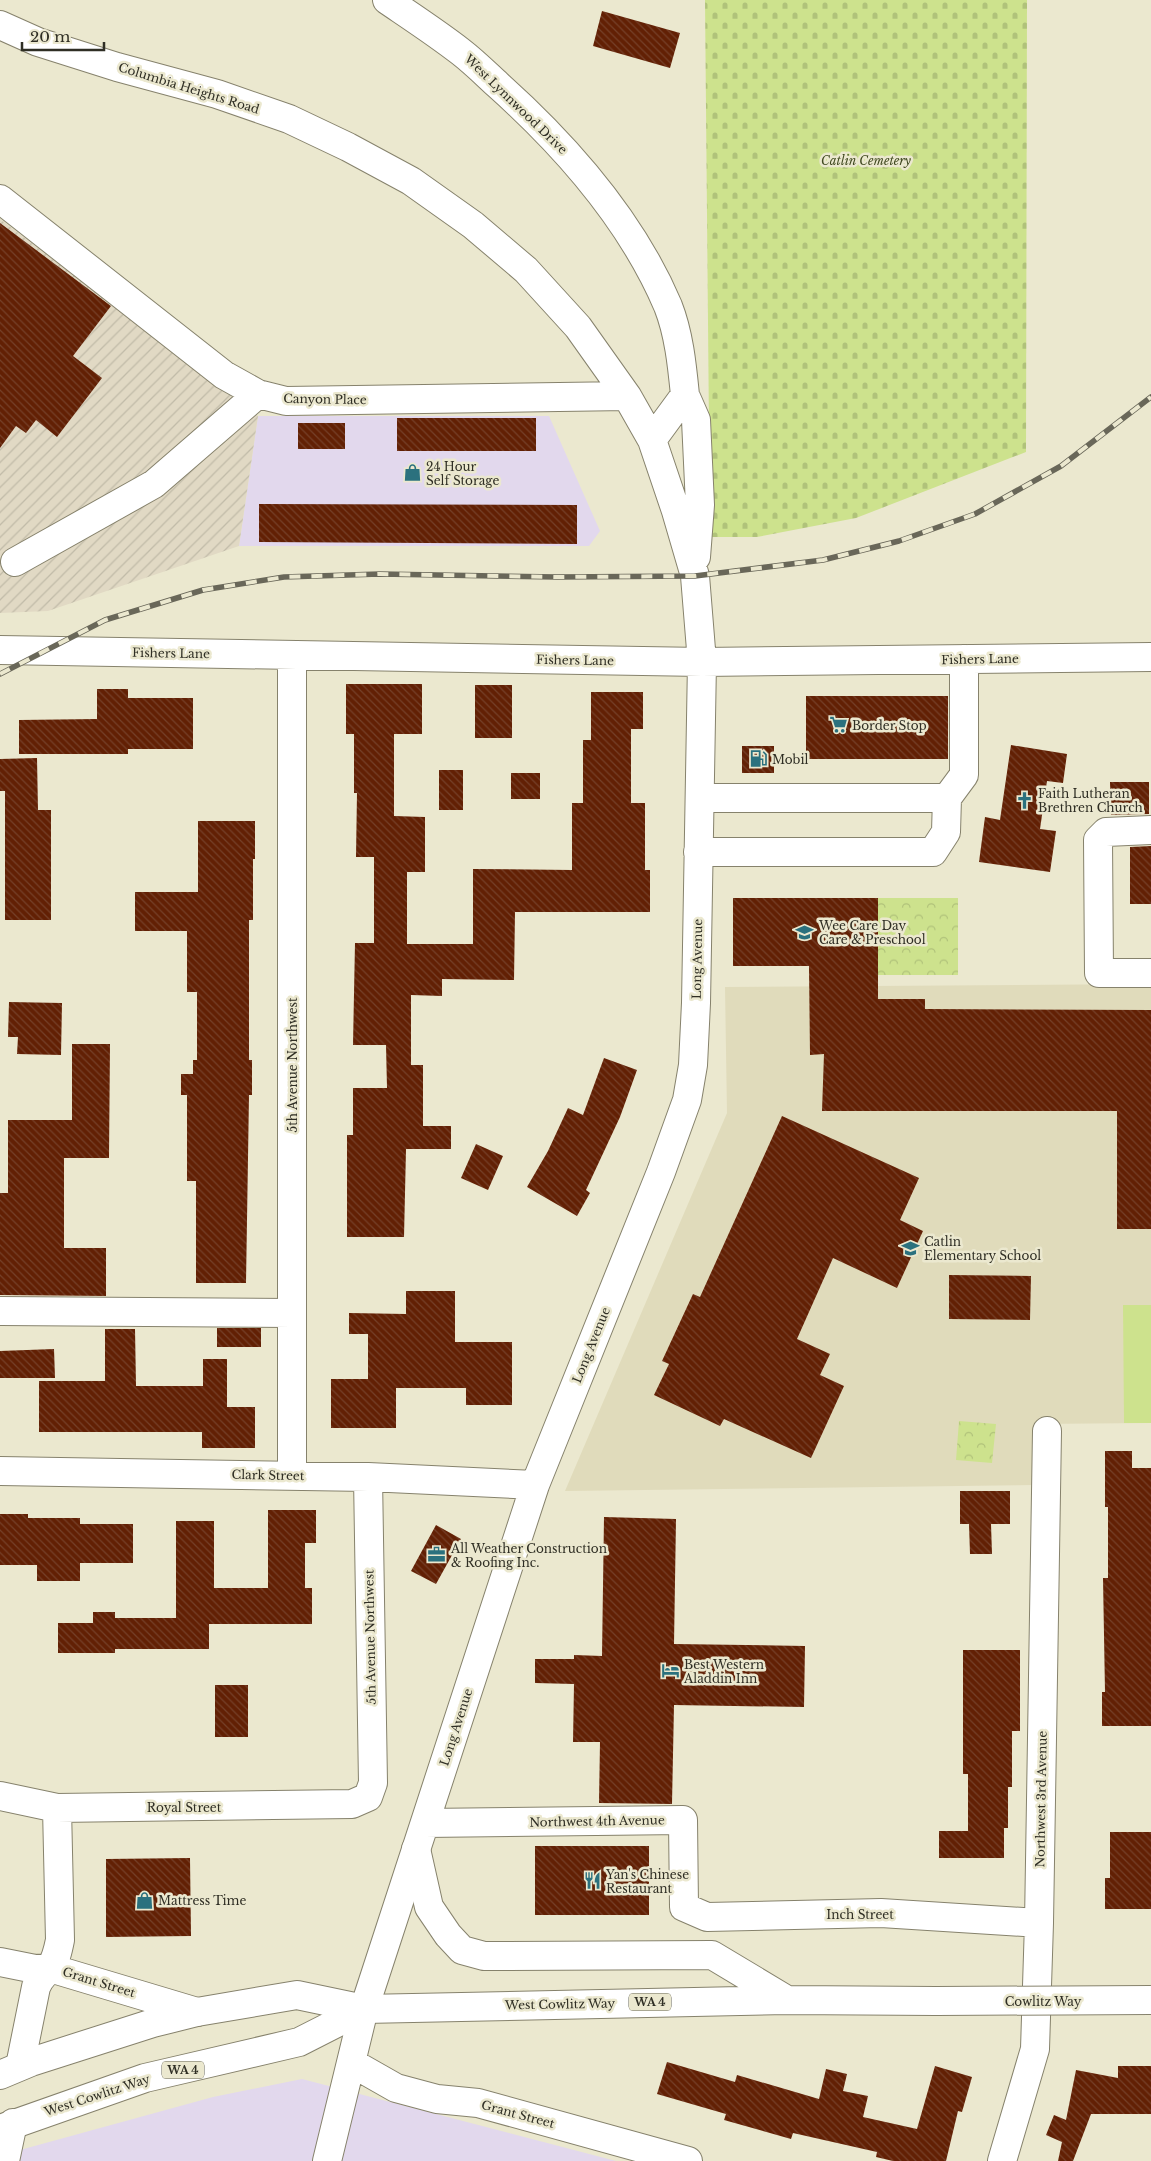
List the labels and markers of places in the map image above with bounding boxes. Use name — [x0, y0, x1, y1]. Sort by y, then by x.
place label: 24 Hour Self Storage — [426, 459, 499, 488]
shop icon: 24 Hour Self Storage — [402, 463, 422, 483]
supermarket icon: Border Stop — [828, 715, 848, 735]
place label: Border Stop — [852, 718, 927, 733]
fuel station icon: Mobil — [748, 749, 768, 769]
place label: Mobil — [772, 752, 809, 767]
place label: Faith Lutheran Brethren Church — [1038, 786, 1143, 815]
church icon: Faith Lutheran Brethren Church — [1014, 790, 1034, 810]
place label: Wee Care Day Care & Preschool — [818, 918, 926, 947]
school or university icon: Wee Care Day Care & Preschool — [795, 922, 815, 942]
place label: Catlin Elementary School — [924, 1234, 1041, 1263]
school or university icon: Catlin Elementary School — [900, 1238, 920, 1258]
place label: All Weather Construction & Roofing Inc. — [450, 1541, 607, 1570]
office icon: All Weather Construction & Roofing Inc. — [427, 1545, 447, 1565]
place label: Best Western Aladdin Inn — [683, 1657, 764, 1686]
hotel icon: Best Western Aladdin Inn — [660, 1661, 680, 1681]
place label: Yan's Chinese Restaurant — [605, 1867, 689, 1896]
restaurant icon: Yan's Chinese Restaurant — [582, 1871, 602, 1891]
shop icon: Mattress Time — [134, 1890, 154, 1910]
place label: Mattress Time — [158, 1893, 246, 1908]

